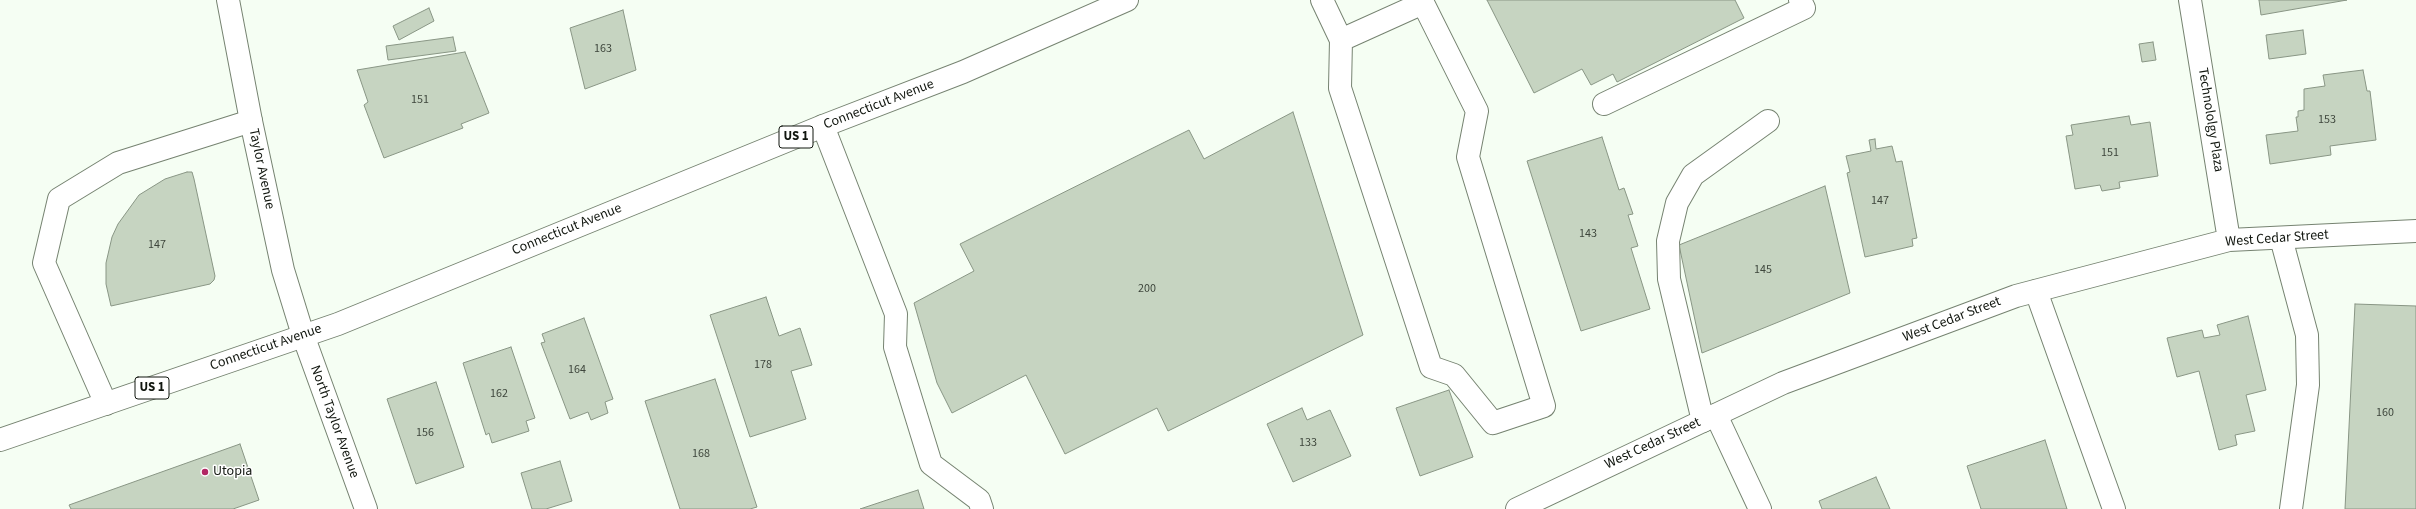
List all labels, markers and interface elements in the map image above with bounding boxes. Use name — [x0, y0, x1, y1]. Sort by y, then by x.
house number: 163 — [594, 42, 612, 56]
street label: Technololgy Plaza — [2193, 67, 2227, 173]
street label: Connecticut Avenue — [821, 76, 937, 134]
house number: 151 — [411, 93, 429, 107]
house number: 153 — [2318, 113, 2336, 127]
road number: US 1 — [779, 126, 813, 148]
street label: Taylor Avenue — [244, 127, 278, 211]
house number: 151 — [2101, 146, 2119, 160]
house number: 147 — [1871, 194, 1889, 208]
street label: Connecticut Avenue — [510, 200, 624, 260]
house number: 143 — [1579, 227, 1597, 241]
street label: West Cedar Street — [2225, 227, 2329, 251]
house number: 147 — [148, 238, 166, 252]
house number: 145 — [1754, 263, 1772, 277]
house number: 200 — [1138, 282, 1156, 296]
street label: West Cedar Street — [1901, 294, 2003, 346]
street label: Connecticut Avenue — [208, 321, 324, 375]
house number: 178 — [754, 358, 772, 372]
street label: North Taylor Avenue — [306, 363, 362, 481]
house number: 164 — [568, 363, 586, 377]
road number: US 1 — [135, 377, 169, 399]
house number: 162 — [490, 387, 508, 401]
house number: 160 — [2376, 406, 2394, 420]
street label: West Cedar Street — [1603, 415, 1703, 473]
house number: 156 — [416, 426, 434, 440]
house number: 133 — [1299, 436, 1317, 450]
house number: 168 — [692, 447, 710, 461]
place label: Utopia — [213, 464, 252, 480]
marker: Utopia — [200, 467, 210, 477]

